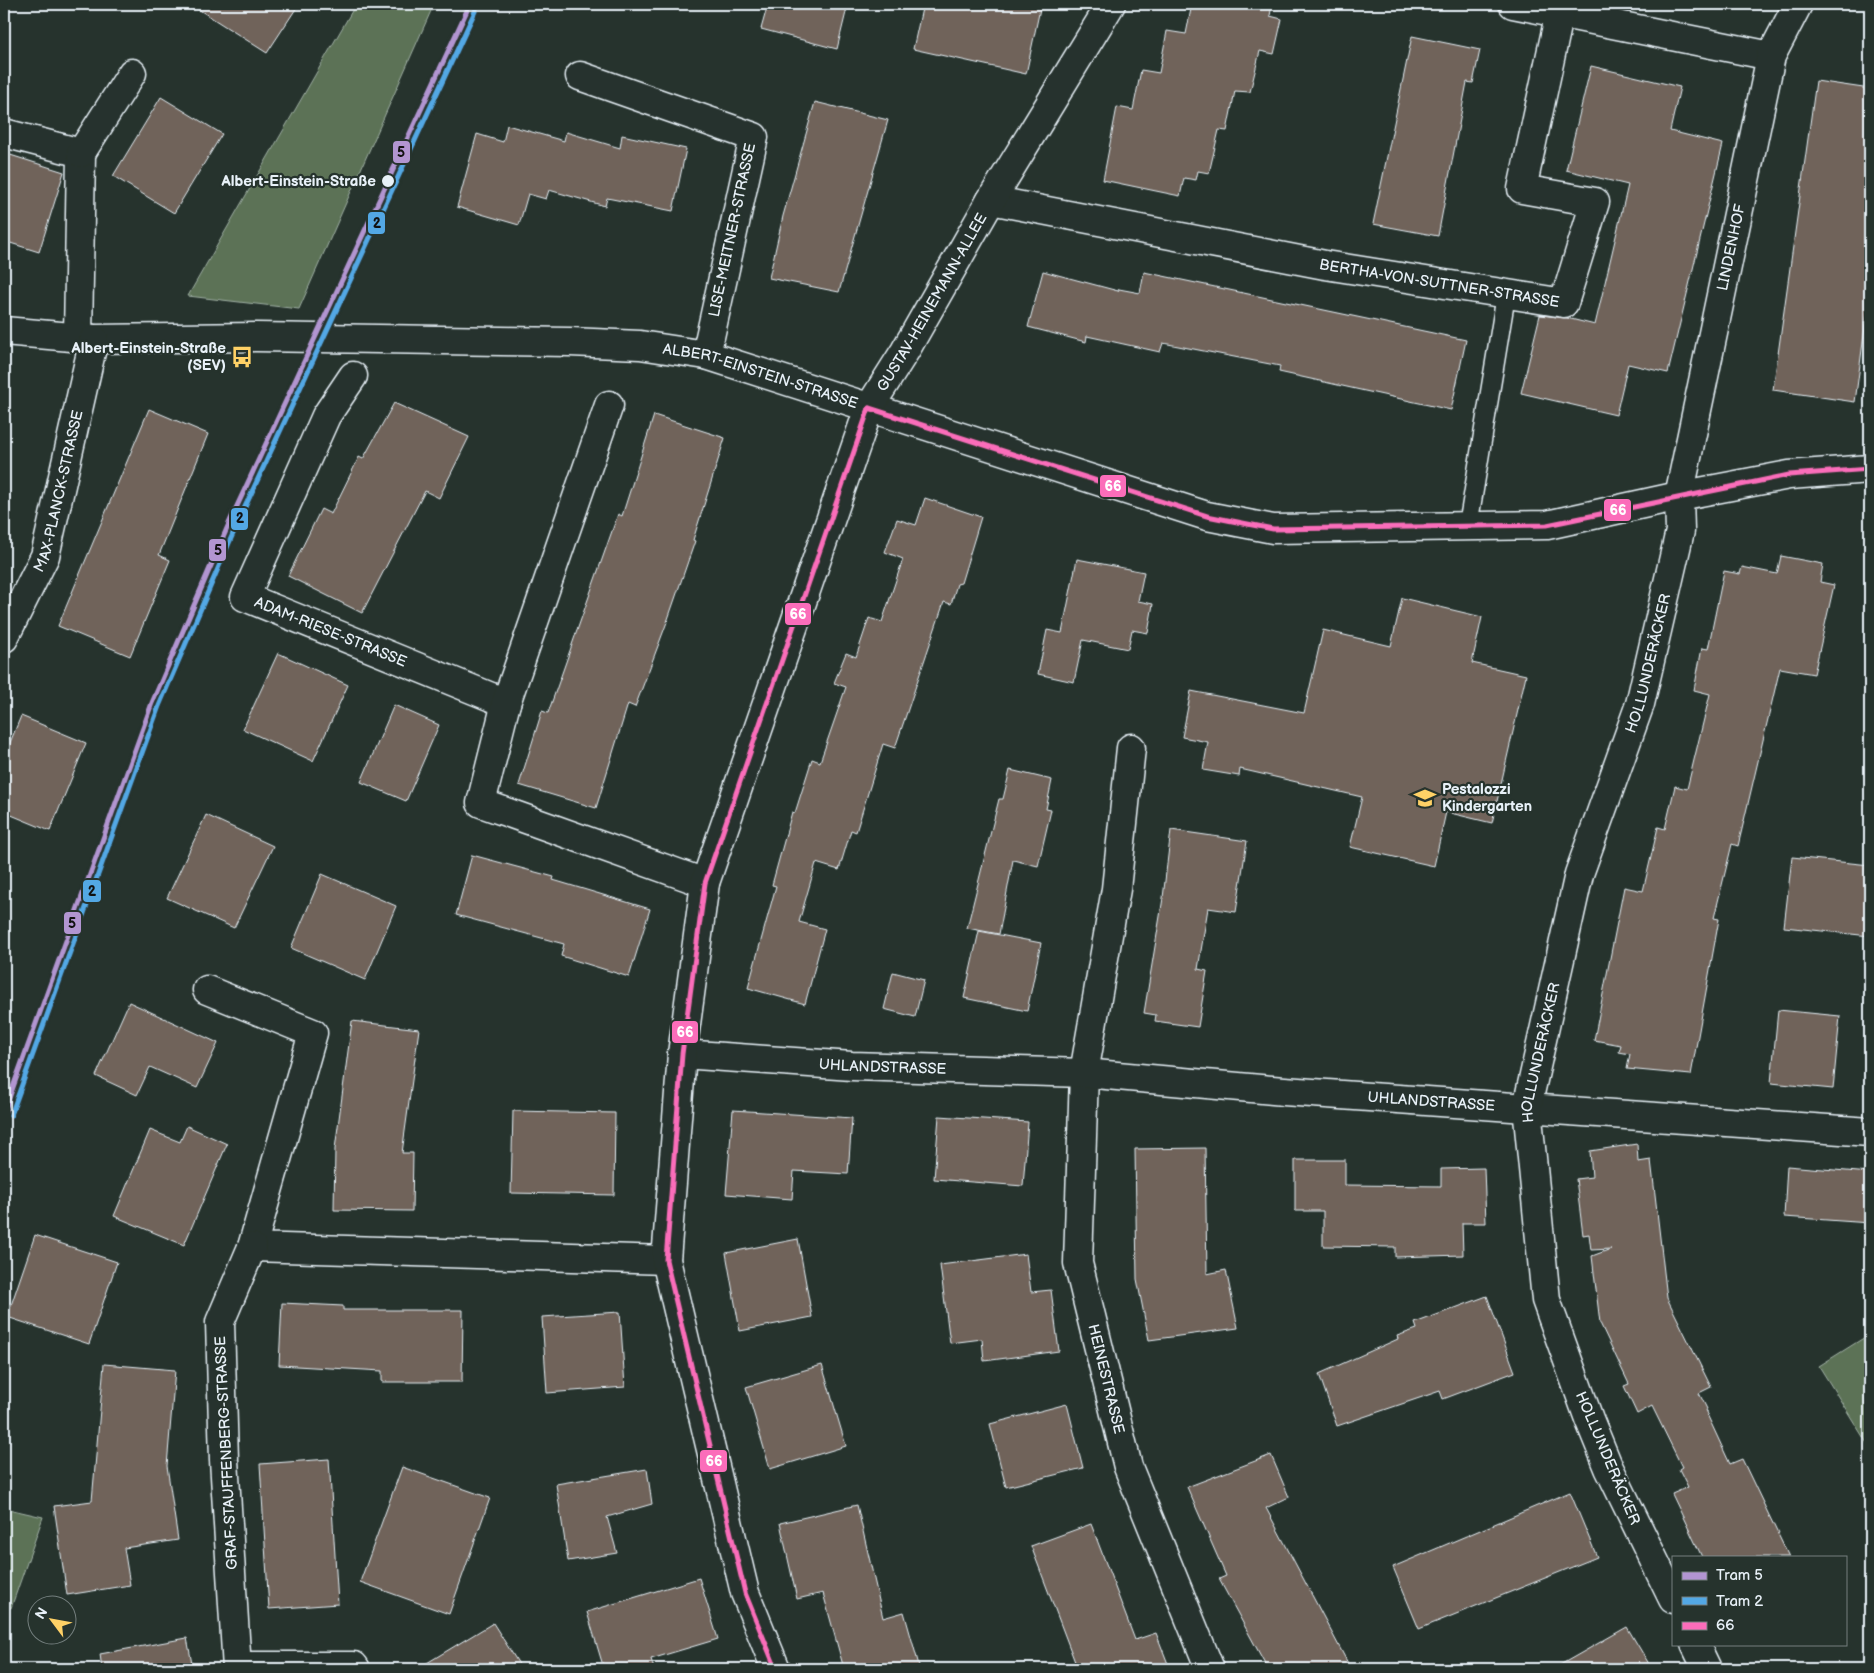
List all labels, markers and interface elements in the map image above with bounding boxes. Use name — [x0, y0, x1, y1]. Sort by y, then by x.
line badge: 5 — [392, 140, 411, 164]
street label: LISE-MEITNER-STRASSE — [705, 141, 760, 319]
text: 5 — [397, 144, 405, 161]
place label: Albert-Einstein-Straße — [221, 172, 376, 191]
marker: Albert-Einstein-Straße — [380, 173, 396, 189]
street label: LINDENHOF — [1713, 203, 1750, 293]
street label: GUSTAV-HEINEMANN-ALLEE — [873, 210, 992, 395]
line badge: 2 — [367, 211, 386, 235]
text: 2 — [373, 215, 382, 232]
street label: BERTHA-VON-SUTTNER-STRASSE — [1317, 255, 1561, 312]
place label: Albert-Einstein-Straße (SEV) — [71, 339, 226, 375]
street label: ALBERT-EINSTEIN-STRASSE — [661, 340, 860, 413]
bus stop icon: Albert-Einstein-Straße (SEV) — [229, 344, 255, 370]
street label: MAX-PLANCK-STRASSE — [30, 408, 88, 575]
line badge: 66 — [1099, 474, 1127, 498]
text: 66 — [1105, 478, 1121, 495]
line badge: 66 — [1603, 498, 1632, 522]
text: 66 — [1610, 502, 1626, 519]
line badge: 2 — [230, 507, 249, 531]
text: 2 — [236, 510, 245, 527]
line badge: 5 — [208, 538, 227, 562]
text: 5 — [214, 542, 222, 559]
street label: HOLLUNDERÄCKER — [1621, 592, 1675, 736]
street label: ADAM-RIESE-STRASSE — [252, 593, 410, 672]
line badge: 66 — [784, 602, 812, 626]
text: 66 — [790, 606, 806, 623]
place label: Pestalozzi Kindergarten — [1442, 780, 1532, 816]
school or university icon: Pestalozzi Kindergarten — [1412, 785, 1438, 811]
line badge: 2 — [82, 879, 102, 903]
text: 2 — [88, 883, 97, 900]
line badge: 5 — [63, 911, 82, 935]
text: 5 — [68, 915, 76, 932]
street label: HOLLUNDERÄCKER — [1517, 980, 1565, 1124]
line badge: 66 — [671, 1020, 699, 1044]
text: 66 — [677, 1024, 693, 1041]
street label: UHLANDSTRASSE — [818, 1055, 947, 1079]
street label: UHLANDSTRASSE — [1367, 1088, 1496, 1116]
street label: HEINESTRASSE — [1083, 1322, 1129, 1436]
street label: GRAF-STAUFFENBERG-STRASSE — [211, 1336, 242, 1570]
street label: HOLLUNDERÄCKER — [1571, 1389, 1644, 1528]
line badge: 66 — [699, 1449, 728, 1473]
text: 66 — [706, 1453, 722, 1470]
legend — [1672, 1556, 1846, 1646]
text: Tram 5 — [1716, 1566, 1763, 1585]
text: Tram 2 — [1716, 1592, 1763, 1611]
north arrow — [28, 1596, 78, 1646]
text: N — [31, 1604, 51, 1622]
text: 66 — [1716, 1616, 1734, 1635]

